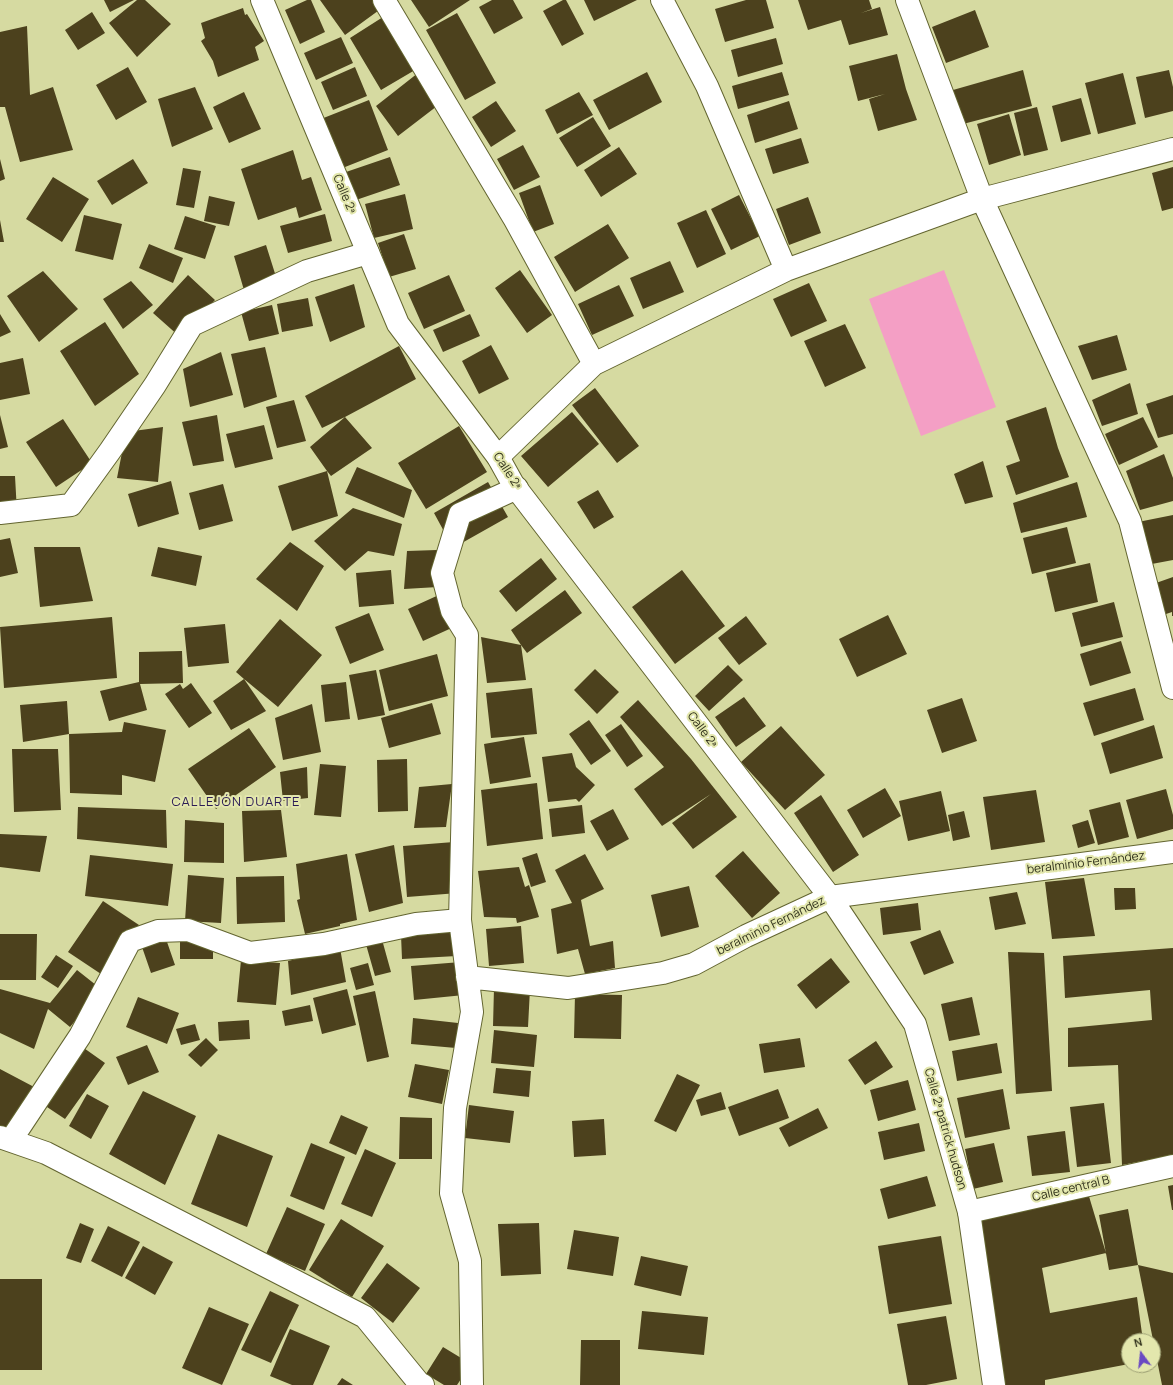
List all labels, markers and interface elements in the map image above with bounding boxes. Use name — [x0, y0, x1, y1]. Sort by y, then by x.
street label: Calle 2ª — [329, 172, 359, 216]
street label: Calle 2ª — [490, 450, 524, 492]
street label: Calle 2ª — [684, 709, 720, 751]
district label: CALLEJÓN DUARTE — [172, 794, 300, 810]
street label: beralminio Fernández — [1026, 849, 1146, 877]
street label: beralminio Fernández — [715, 894, 827, 958]
street label: Calle 2ª patrick hudson — [921, 1067, 969, 1191]
street label: Calle central B — [1031, 1173, 1111, 1205]
north arrow — [1121, 1333, 1161, 1373]
text: N — [1132, 1334, 1144, 1350]

